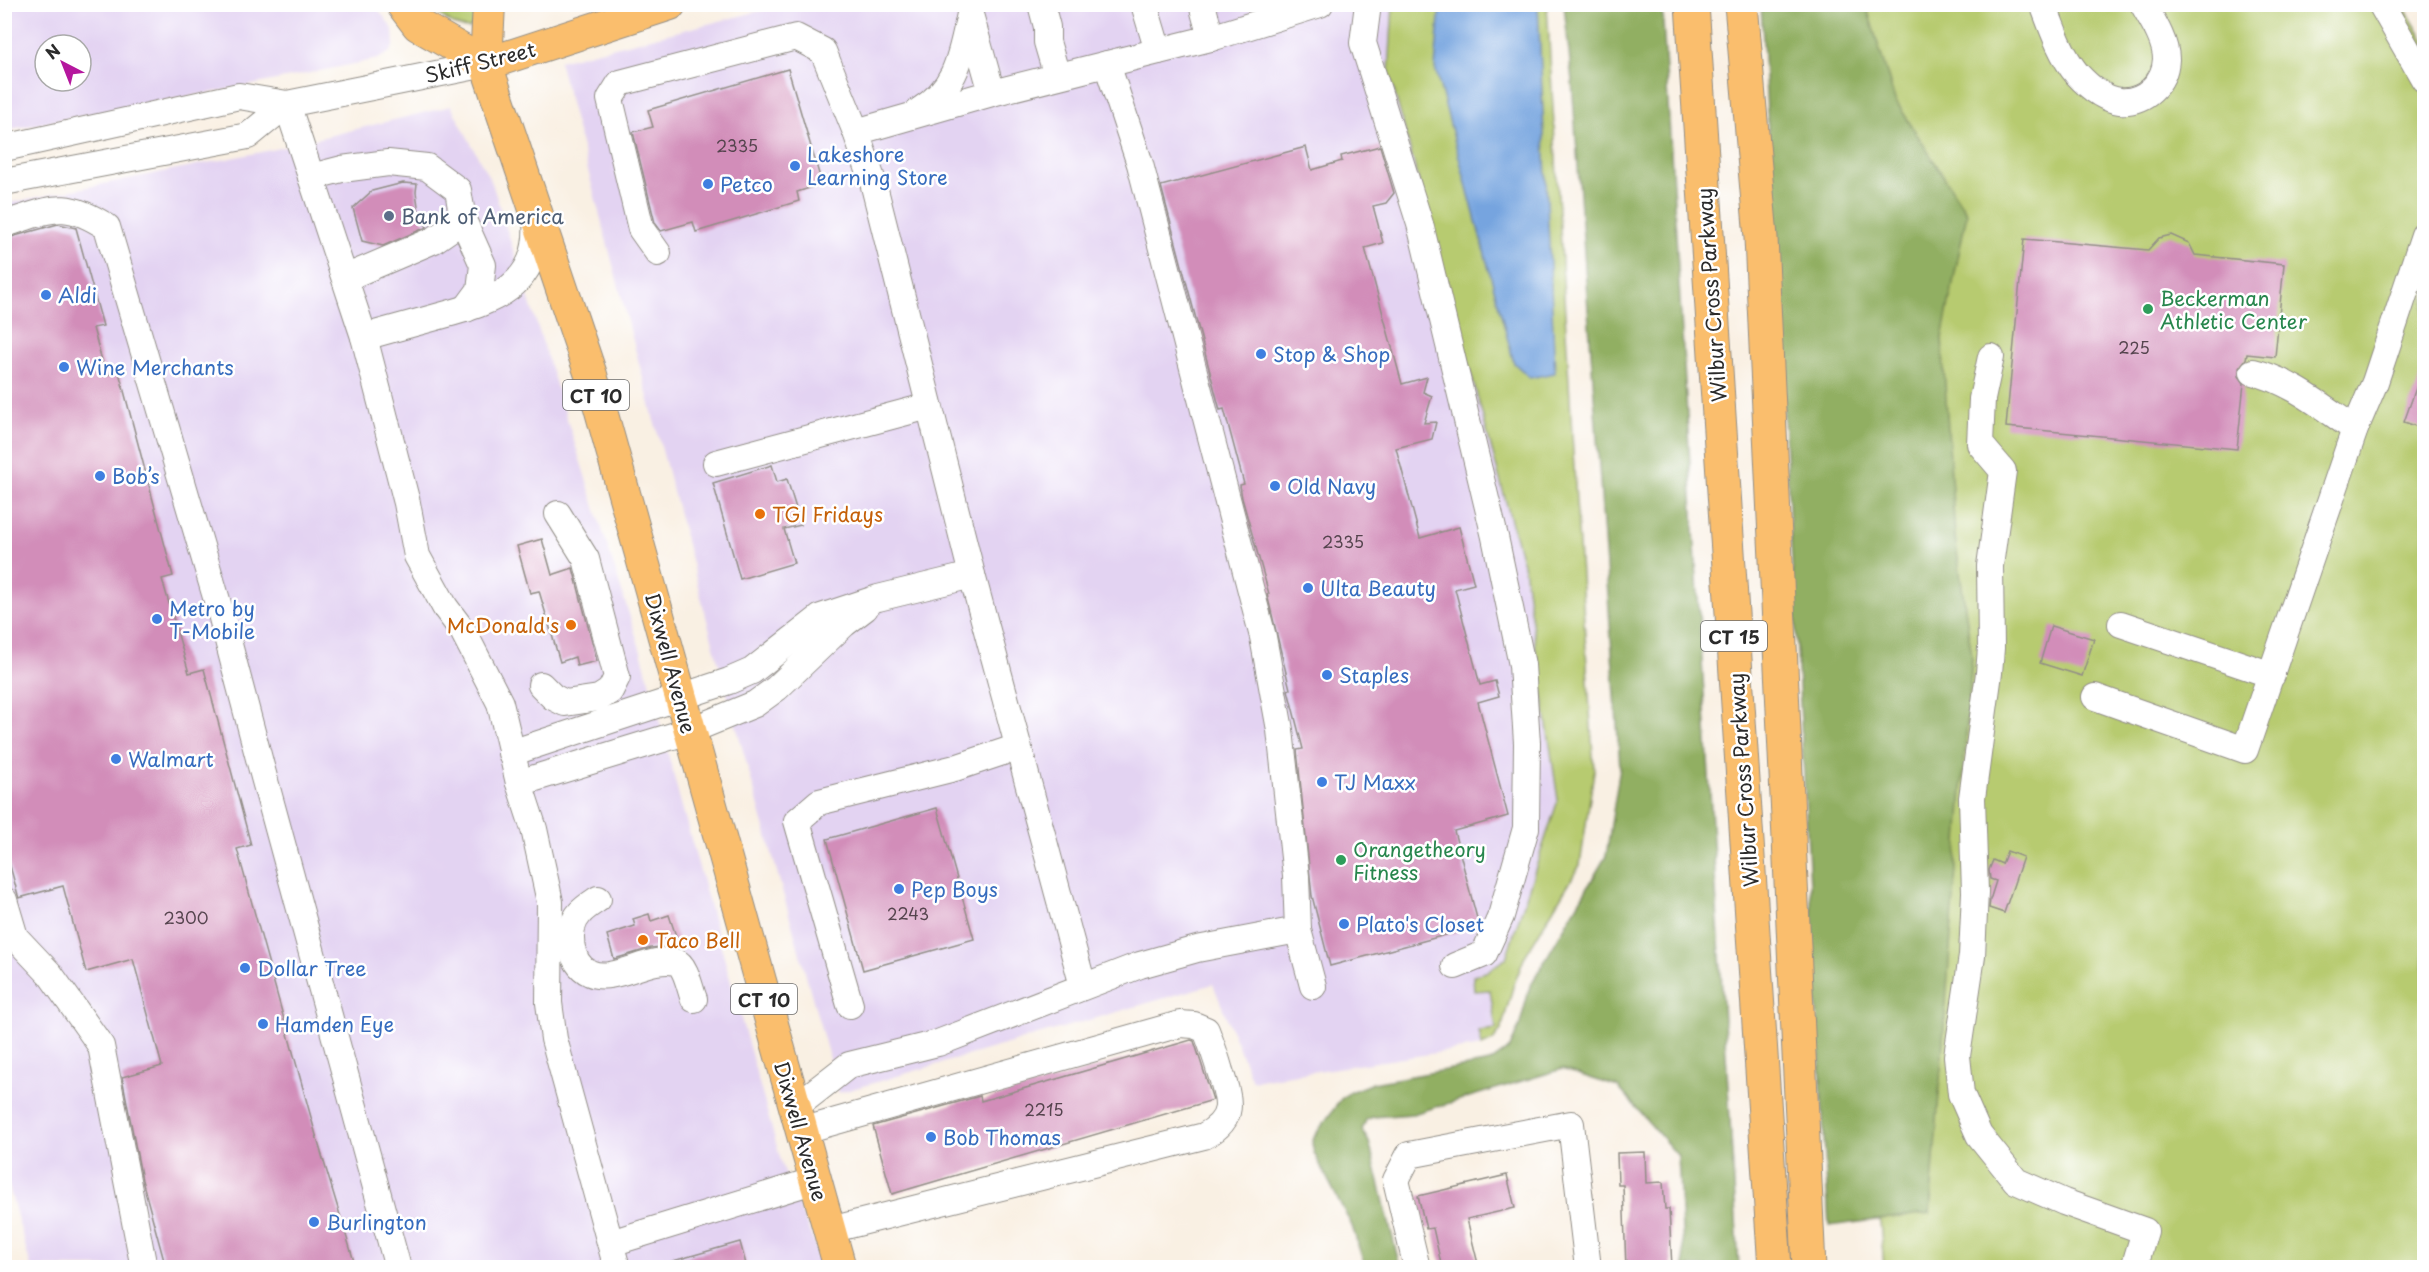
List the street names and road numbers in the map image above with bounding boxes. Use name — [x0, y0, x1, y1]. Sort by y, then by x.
street label: Skiff Street — [421, 34, 539, 90]
street label: Wilbur Cross Parkway — [1689, 187, 1733, 403]
road number: CT 10 — [563, 380, 629, 410]
street label: Dixwell Avenue — [638, 589, 704, 737]
road number: CT 15 — [1701, 621, 1767, 651]
street label: Wilbur Cross Parkway — [1721, 672, 1765, 888]
road number: CT 10 — [731, 984, 797, 1014]
street label: Dixwell Avenue — [767, 1058, 835, 1205]

